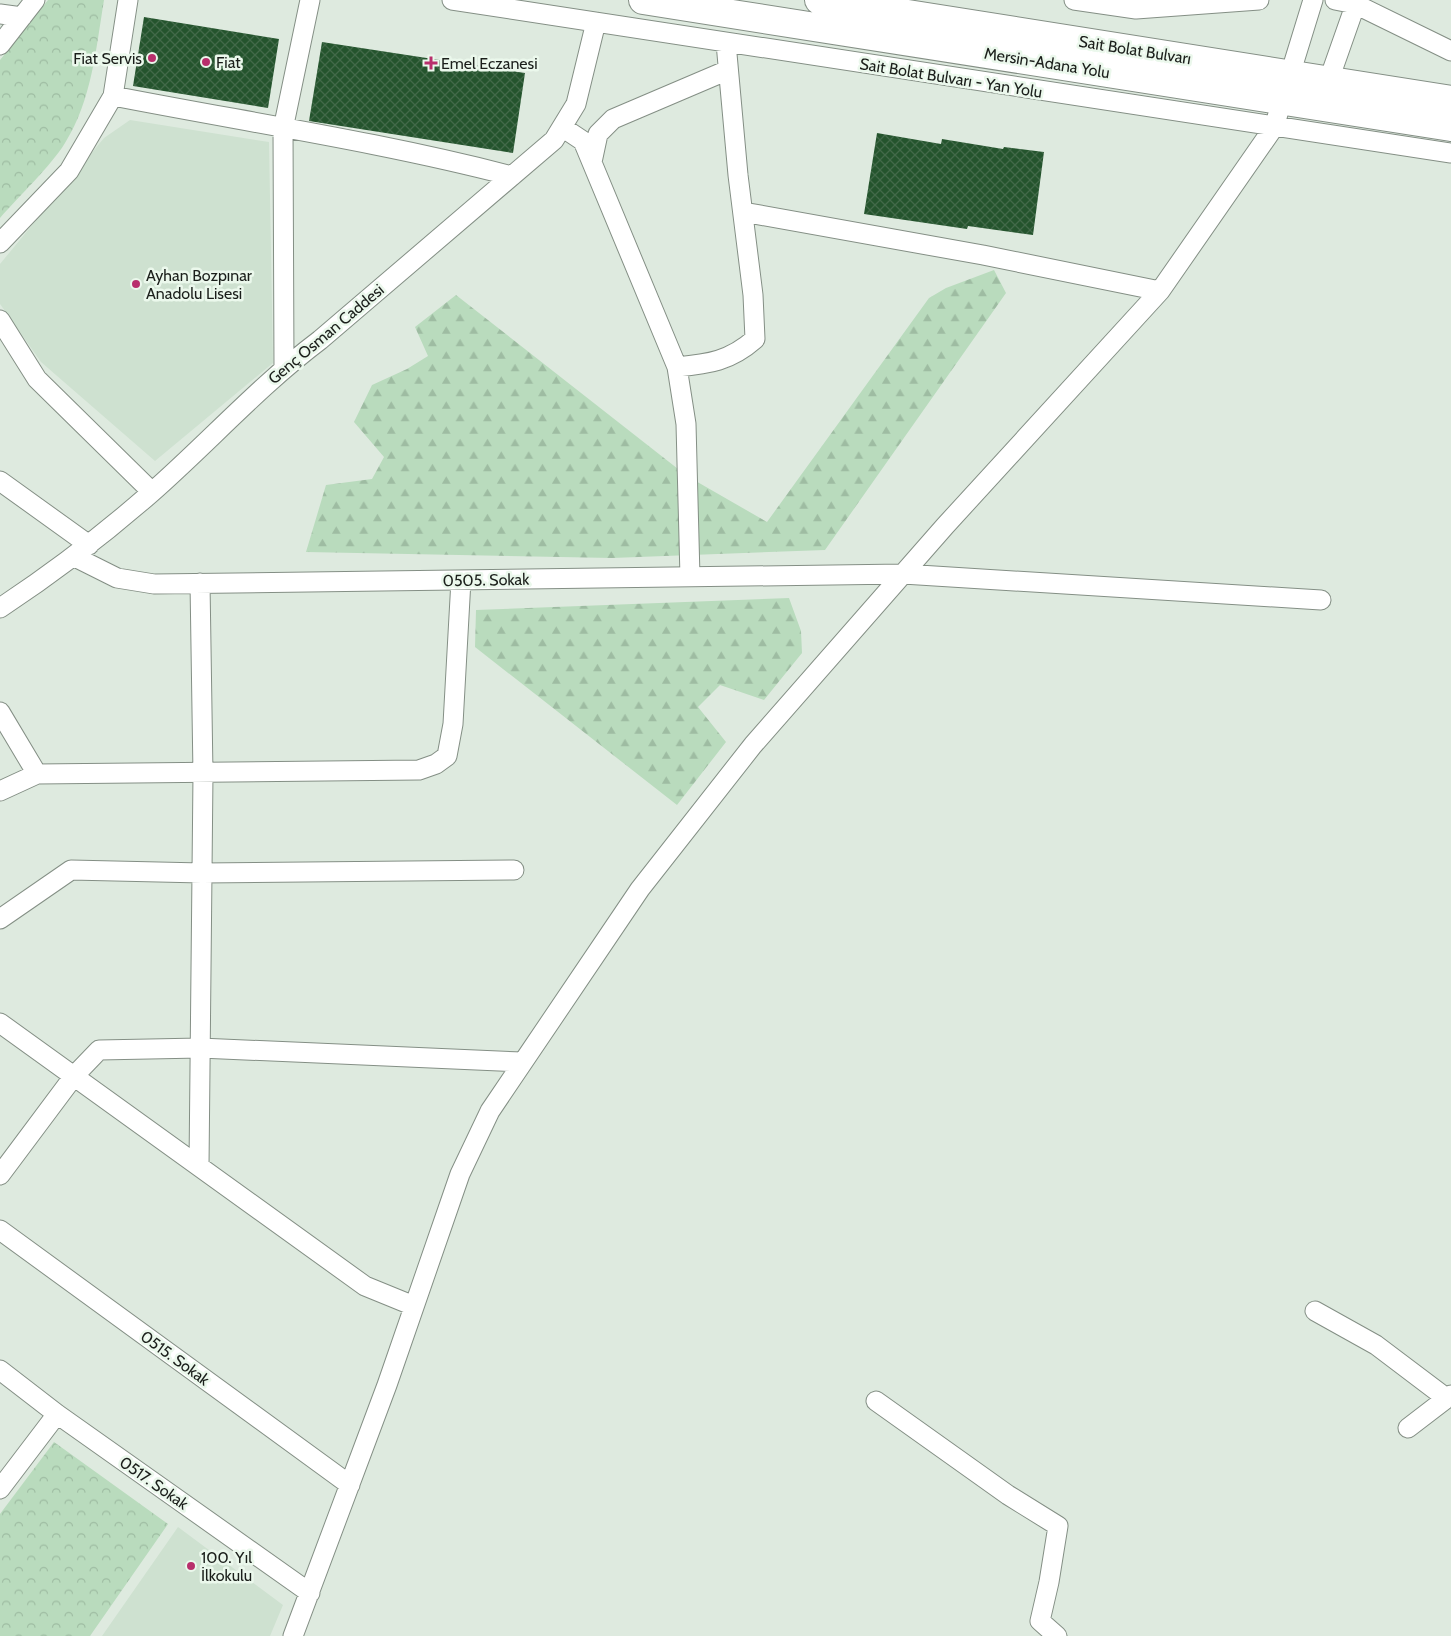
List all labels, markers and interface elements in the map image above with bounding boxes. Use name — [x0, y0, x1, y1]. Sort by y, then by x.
street label: Sait Bolat Bulvarı — [1077, 32, 1193, 68]
street label: Mersin-Adana Yolu — [983, 44, 1111, 82]
place label: Fiat Servis — [73, 49, 142, 68]
marker: Fiat Servis — [146, 52, 158, 64]
place label: Fiat — [216, 53, 241, 72]
place label: Emel Eczanesi — [441, 54, 538, 73]
street label: Sait Bolat Bulvarı - Yan Yolu — [858, 54, 1044, 102]
marker: Fiat — [200, 56, 212, 68]
marker: Emel Eczanesi — [425, 57, 437, 69]
place label: Ayhan Bozpınar Anadolu Lisesi — [146, 266, 253, 303]
marker: Ayhan Bozpınar Anadolu Lisesi — [130, 278, 142, 290]
street label: Genç Osman Caddesi — [264, 280, 388, 388]
street label: 0505. Sokak — [443, 570, 530, 590]
street label: 0515. Sokak — [137, 1327, 214, 1390]
street label: 0517. Sokak — [116, 1452, 193, 1514]
place label: 100. Yıl İlkokulu — [201, 1548, 252, 1585]
marker: 100. Yıl İlkokulu — [185, 1560, 197, 1572]

